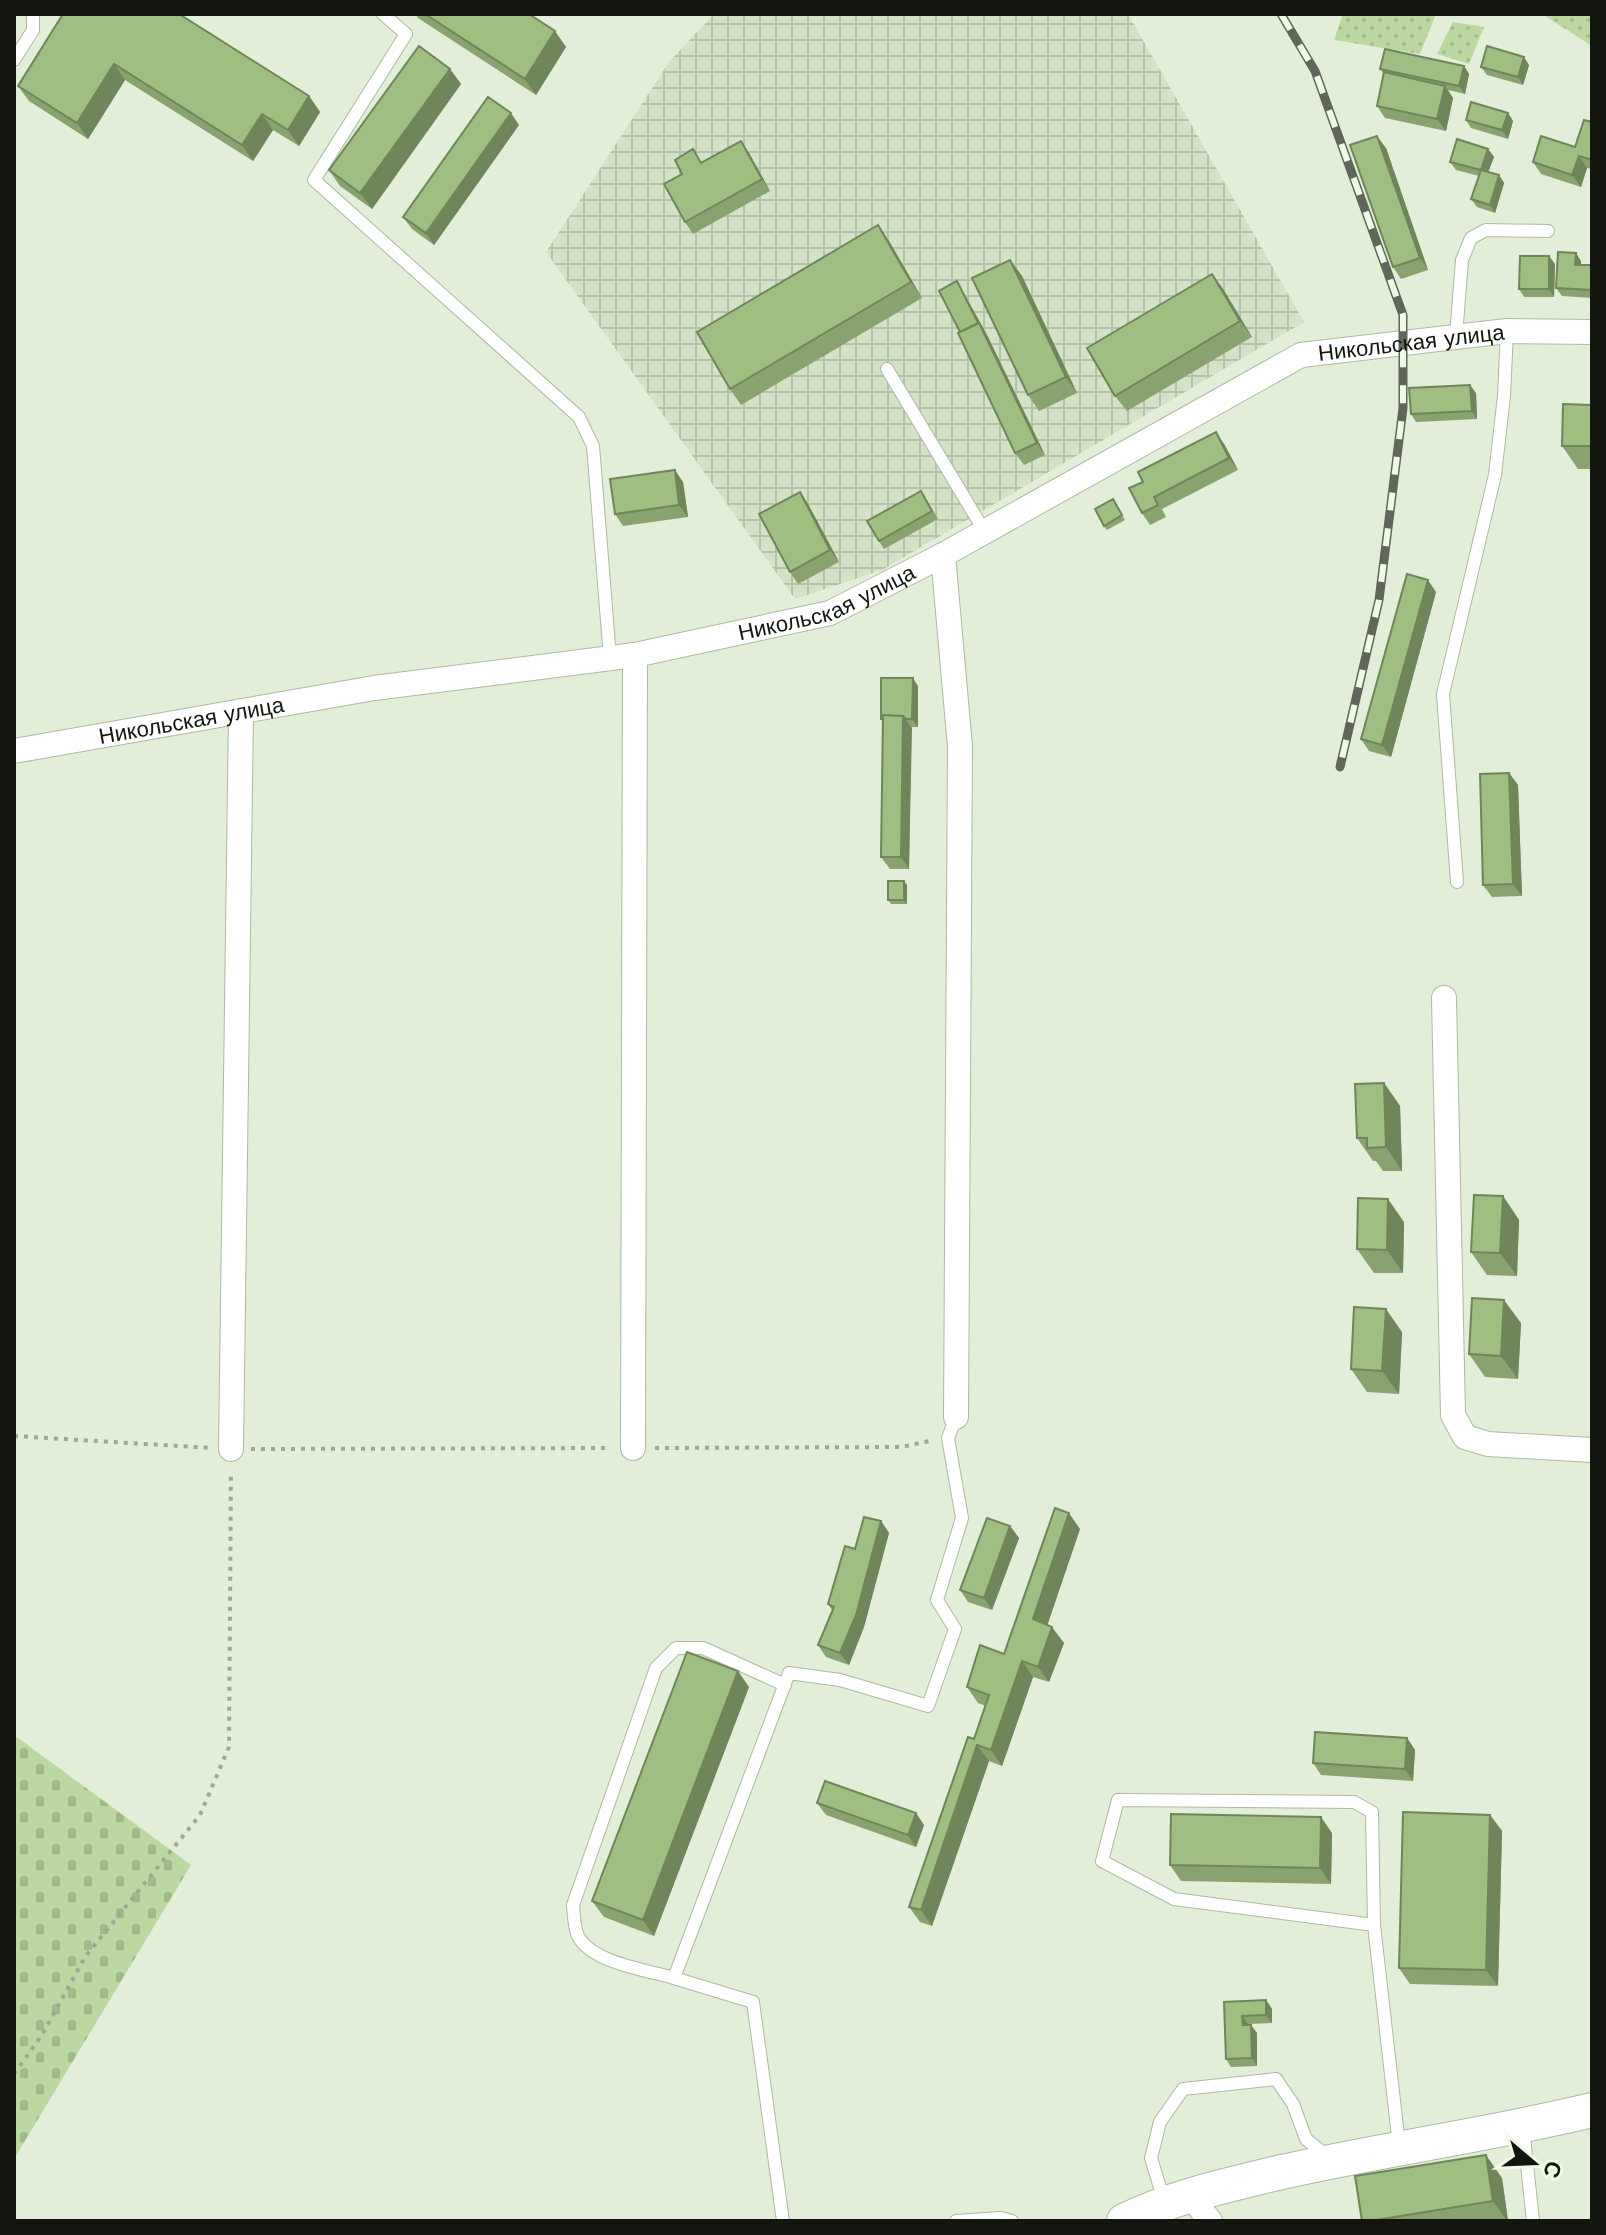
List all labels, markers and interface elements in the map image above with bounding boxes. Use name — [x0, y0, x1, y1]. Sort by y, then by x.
street label: Никольская улица — [1317, 319, 1506, 365]
street label: Никольская улица — [736, 559, 920, 645]
street label: Никольская улица — [97, 691, 287, 748]
north arrow — [1494, 2123, 1574, 2203]
text: С — [1538, 2158, 1567, 2181]

